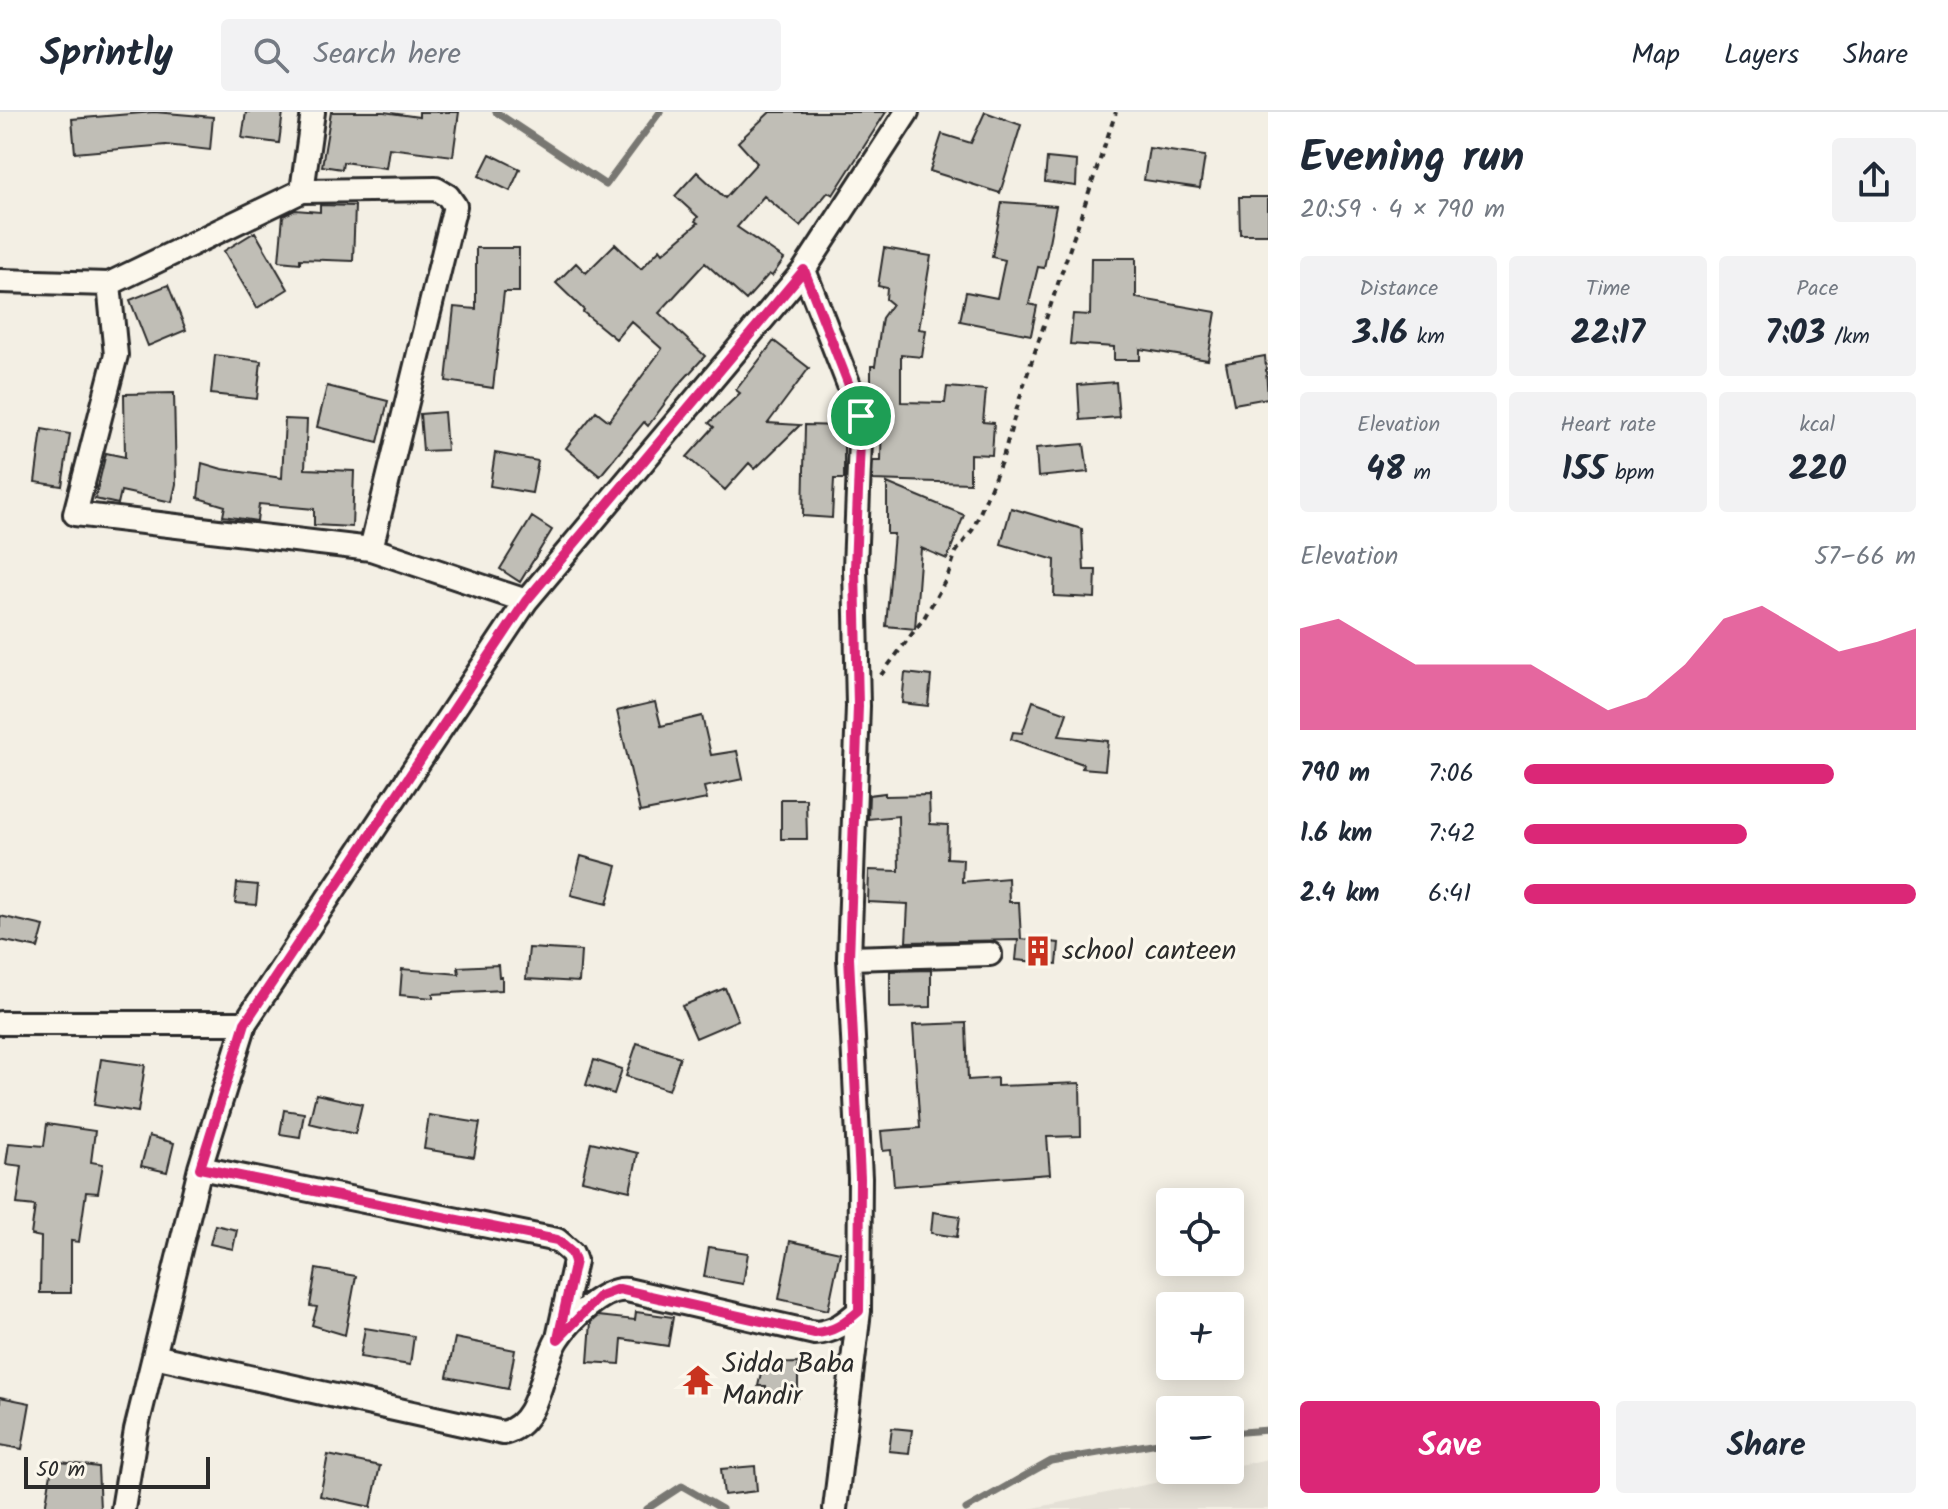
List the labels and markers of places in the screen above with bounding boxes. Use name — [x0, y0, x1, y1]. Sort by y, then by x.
pin — [827, 382, 895, 450]
place label: school canteen — [1062, 929, 1236, 974]
building icon: school canteen — [1021, 934, 1055, 968]
place label: Sidda Baba Mandir — [722, 1342, 855, 1419]
temple icon: Sidda Baba Mandir — [681, 1363, 715, 1397]

